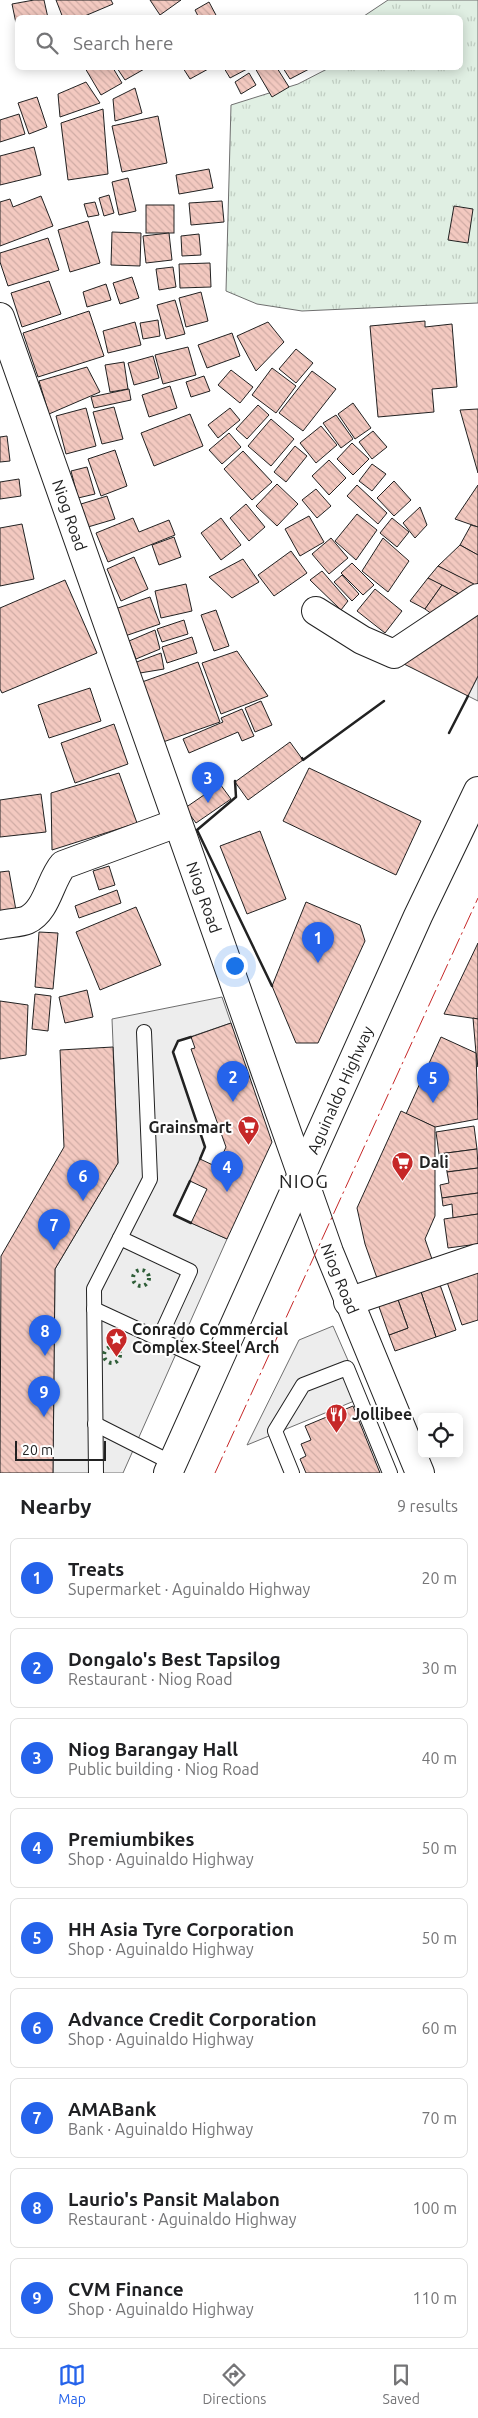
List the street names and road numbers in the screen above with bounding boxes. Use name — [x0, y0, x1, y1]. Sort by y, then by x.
street label: Niog Road — [49, 477, 91, 553]
street label: Niog Road — [183, 859, 225, 935]
street label: Aguinaldo Highway — [303, 1023, 377, 1157]
street label: Niog Road — [318, 1241, 362, 1317]

